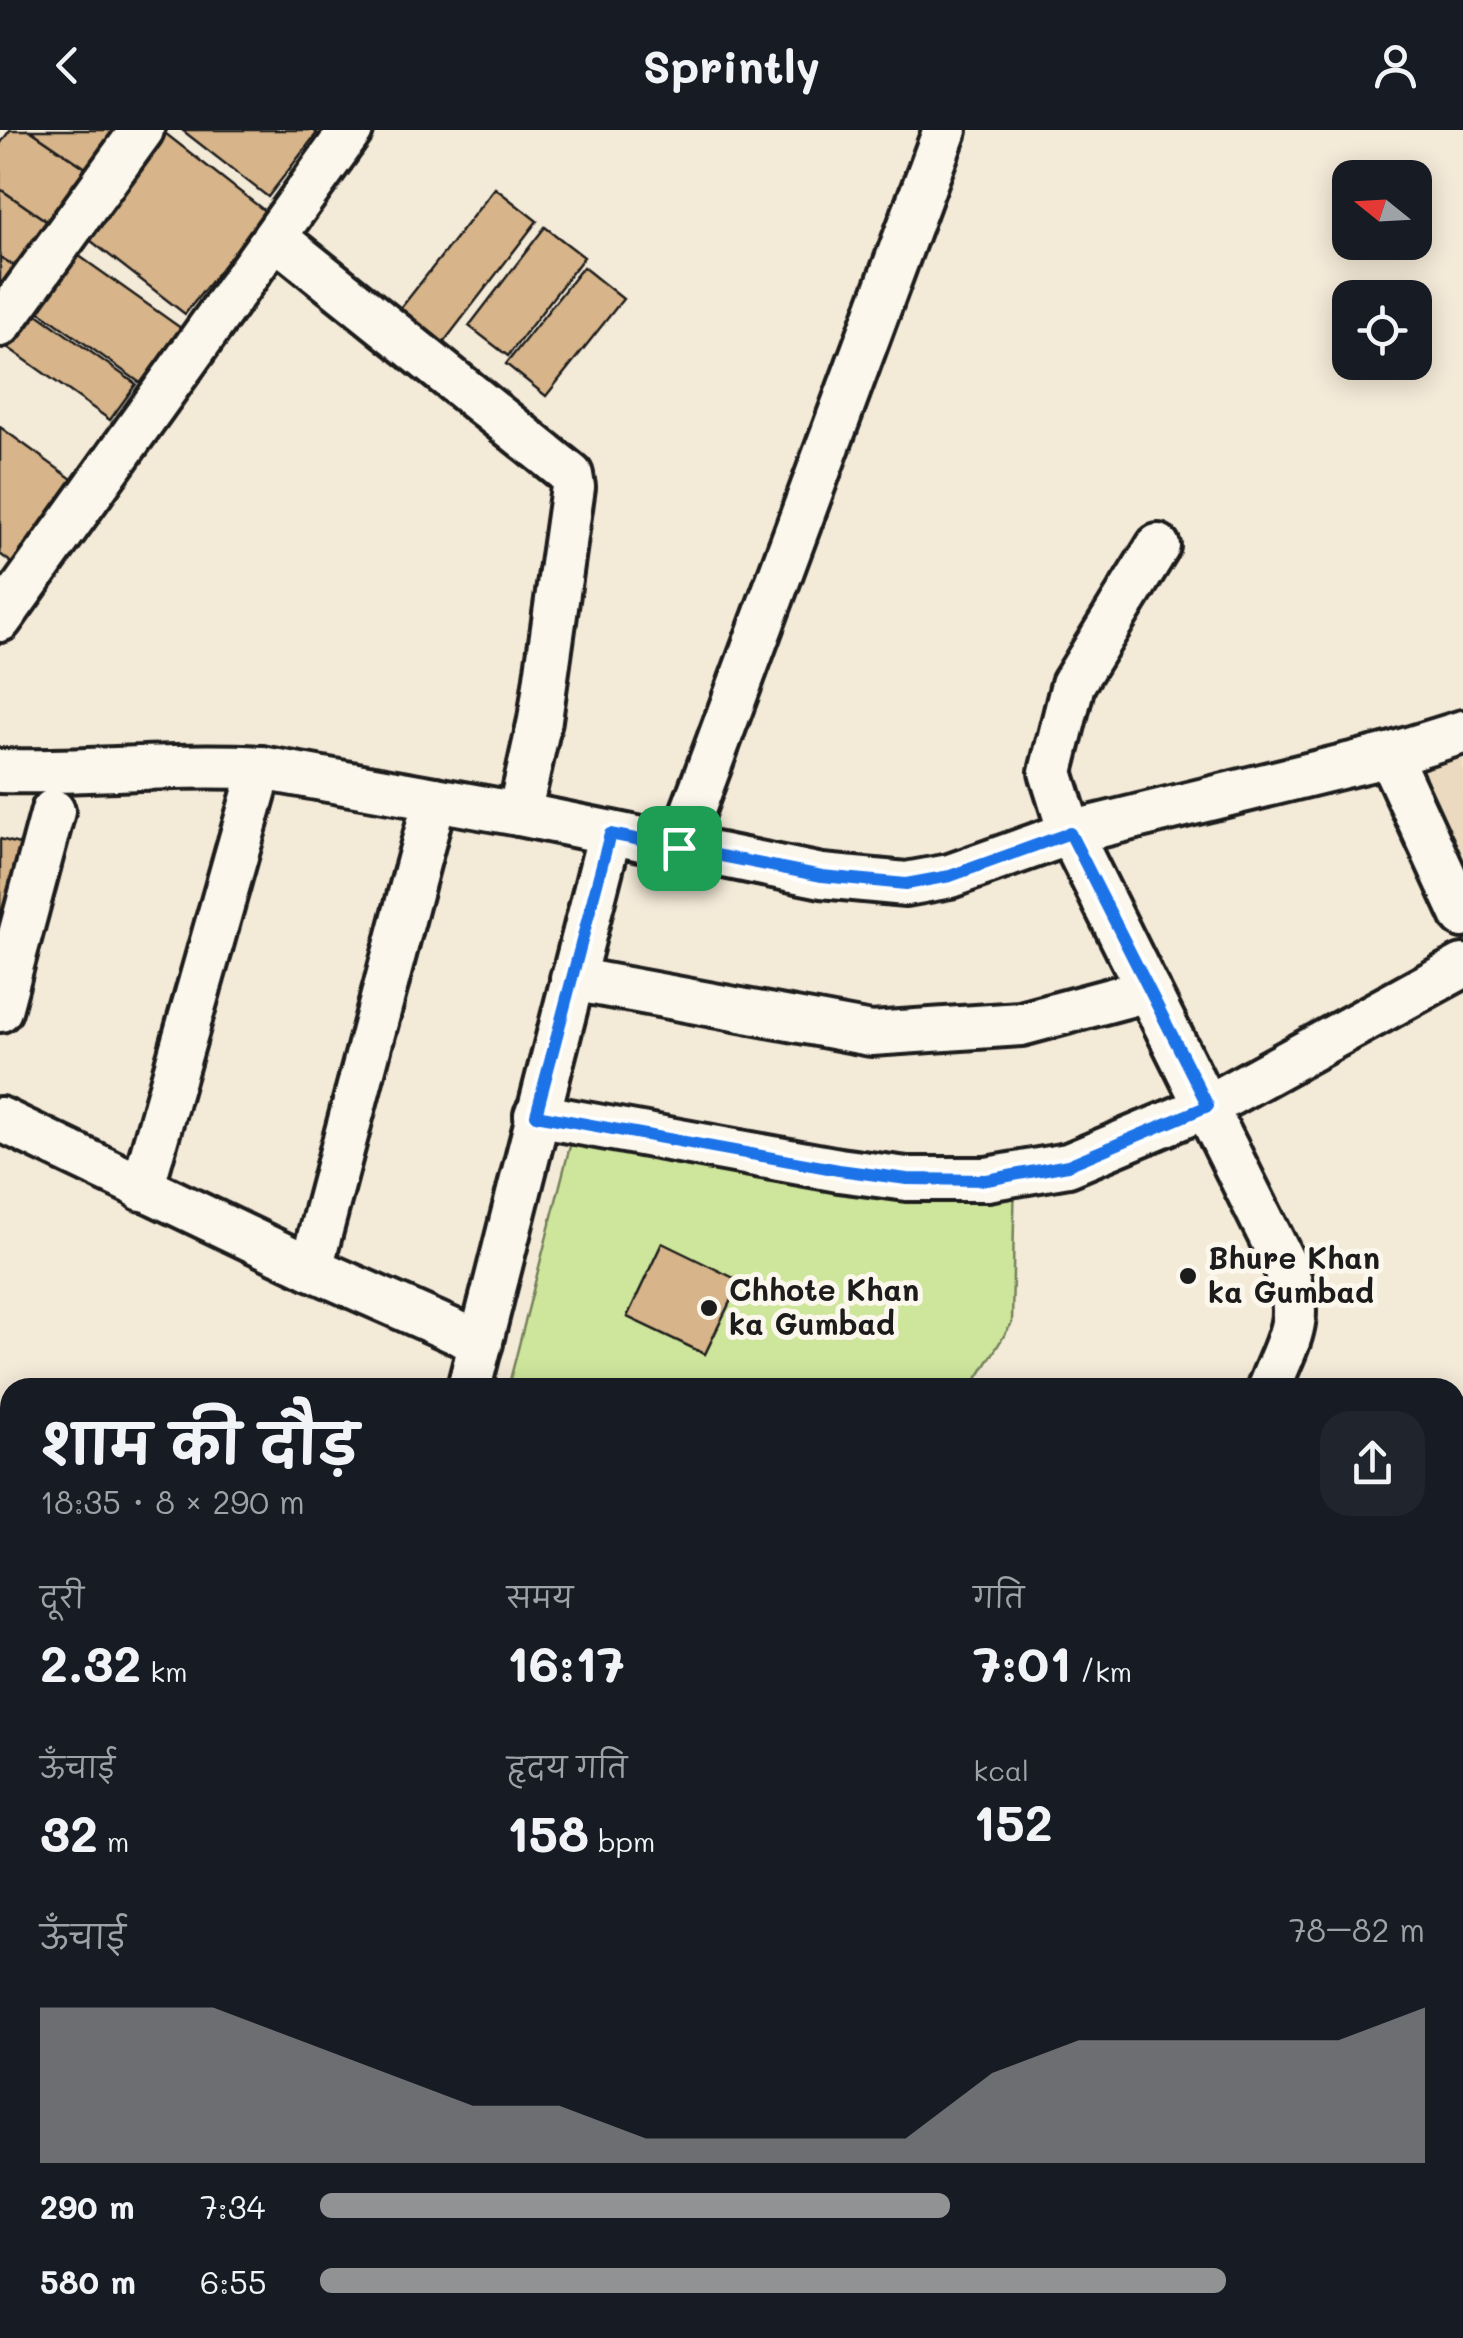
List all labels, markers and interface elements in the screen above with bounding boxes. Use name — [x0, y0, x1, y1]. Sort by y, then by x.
text: Sprintly — [643, 36, 820, 94]
icon: back — [40, 38, 95, 93]
icon: person — [1368, 38, 1423, 93]
north arrow — [1332, 160, 1432, 260]
map controls — [1332, 160, 1432, 380]
button: locate — [1332, 280, 1432, 380]
pin — [637, 806, 722, 891]
icon: arrive — [652, 821, 707, 876]
place label: Bhure Khan ka Gumbad — [1208, 1237, 1380, 1311]
marker: Bhure Khan ka Gumbad — [1177, 1265, 1199, 1287]
place label: Chhote Khan ka Gumbad — [729, 1269, 919, 1343]
marker: Chhote Khan ka Gumbad — [698, 1297, 720, 1319]
text: शाम की दौड़ — [40, 1406, 358, 1478]
button: share — [1320, 1411, 1425, 1516]
text: 18:35 · 8 × 290 m — [40, 1480, 305, 1522]
text: दूरी — [40, 1579, 84, 1615]
text: समय — [507, 1579, 573, 1615]
text: गति — [973, 1579, 1024, 1615]
text: 2.32 — [40, 1629, 141, 1695]
text: 16:17 — [507, 1629, 625, 1695]
text: 7:01 — [973, 1629, 1071, 1695]
text: km — [141, 1653, 187, 1689]
text: /km — [1071, 1653, 1132, 1689]
text: ऊँचाई — [40, 1749, 115, 1785]
text: हृदय गति — [507, 1749, 627, 1785]
text: kcal — [973, 1752, 1029, 1788]
text: 152 — [973, 1788, 1053, 1854]
text: 32 — [40, 1799, 98, 1865]
text: 158 — [507, 1799, 589, 1865]
text: m — [98, 1823, 129, 1859]
text: bpm — [589, 1823, 655, 1859]
text: 78–82 m — [1289, 1908, 1425, 1950]
text: ऊँचाई — [40, 1915, 126, 1957]
text: 290 m — [40, 2185, 135, 2227]
text: 7:34 — [200, 2185, 265, 2227]
text: 580 m — [40, 2260, 136, 2302]
text: 6:55 — [200, 2260, 267, 2302]

